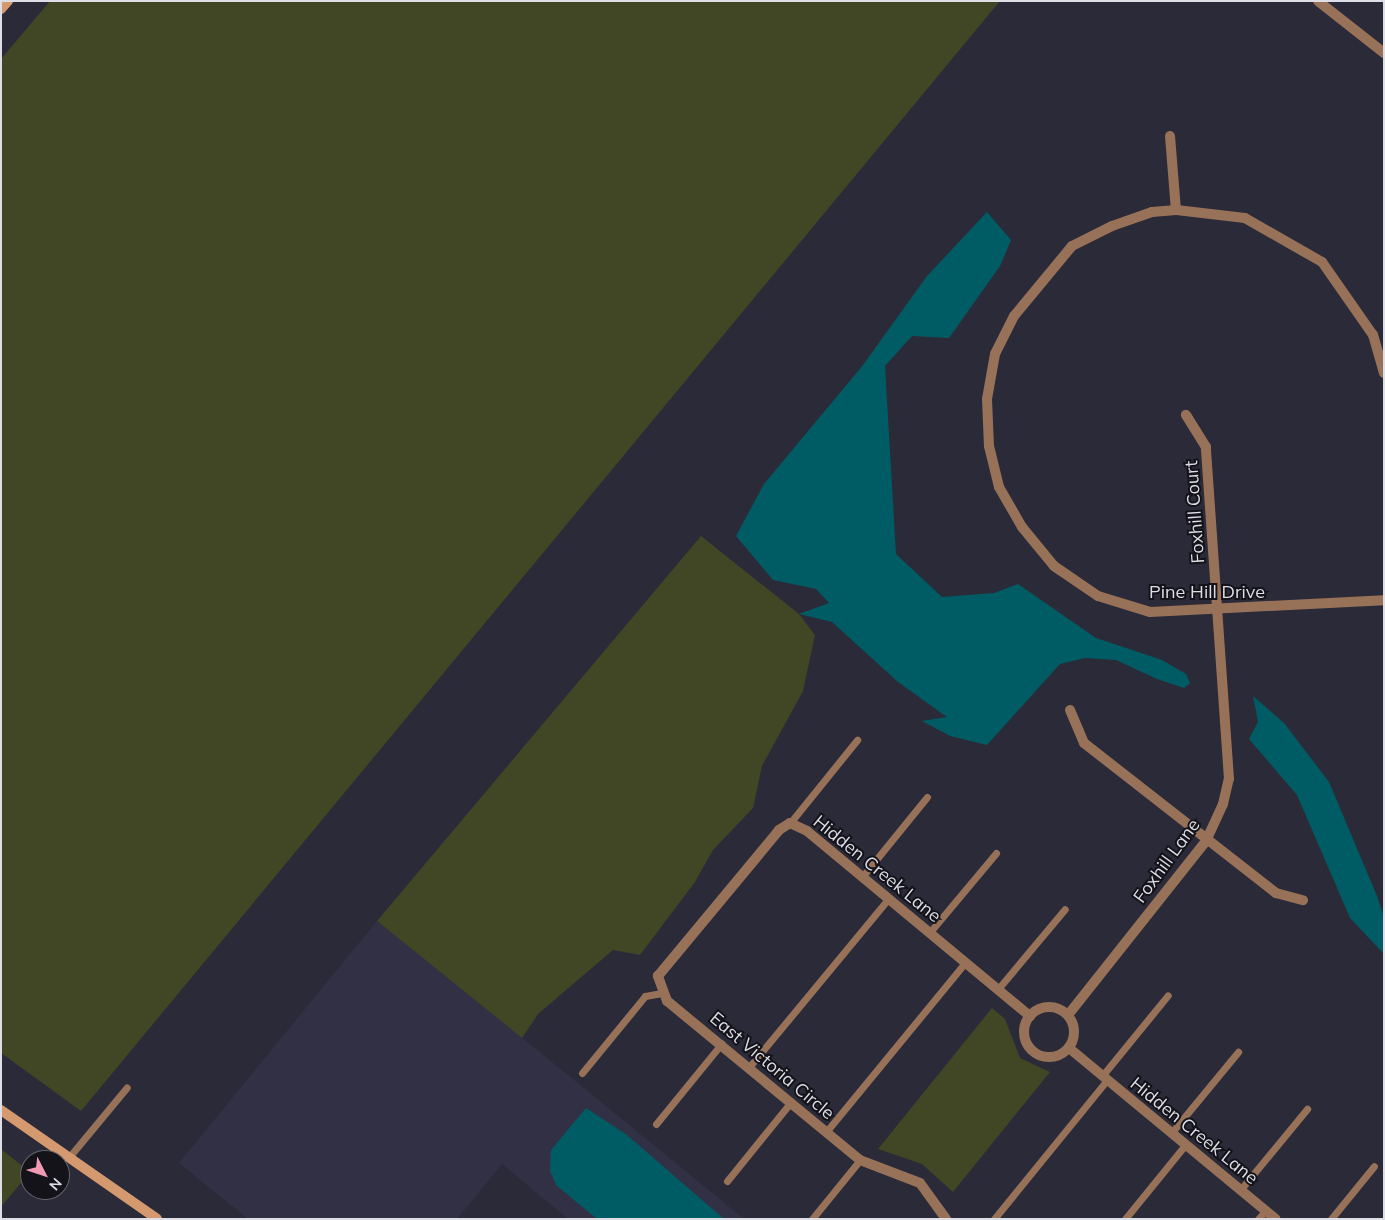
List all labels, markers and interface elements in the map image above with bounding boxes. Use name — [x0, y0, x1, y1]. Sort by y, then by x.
street label: Foxhill Court — [1181, 460, 1209, 564]
street label: Pine Hill Drive — [1149, 581, 1265, 603]
street label: Hidden Creek Lane — [809, 811, 945, 927]
street label: Foxhill Lane — [1129, 815, 1205, 907]
street label: East Victoria Circle — [705, 1008, 839, 1124]
street label: Hidden Creek Lane — [1126, 1073, 1262, 1189]
north arrow — [20, 1150, 70, 1200]
text: N — [45, 1174, 66, 1194]

